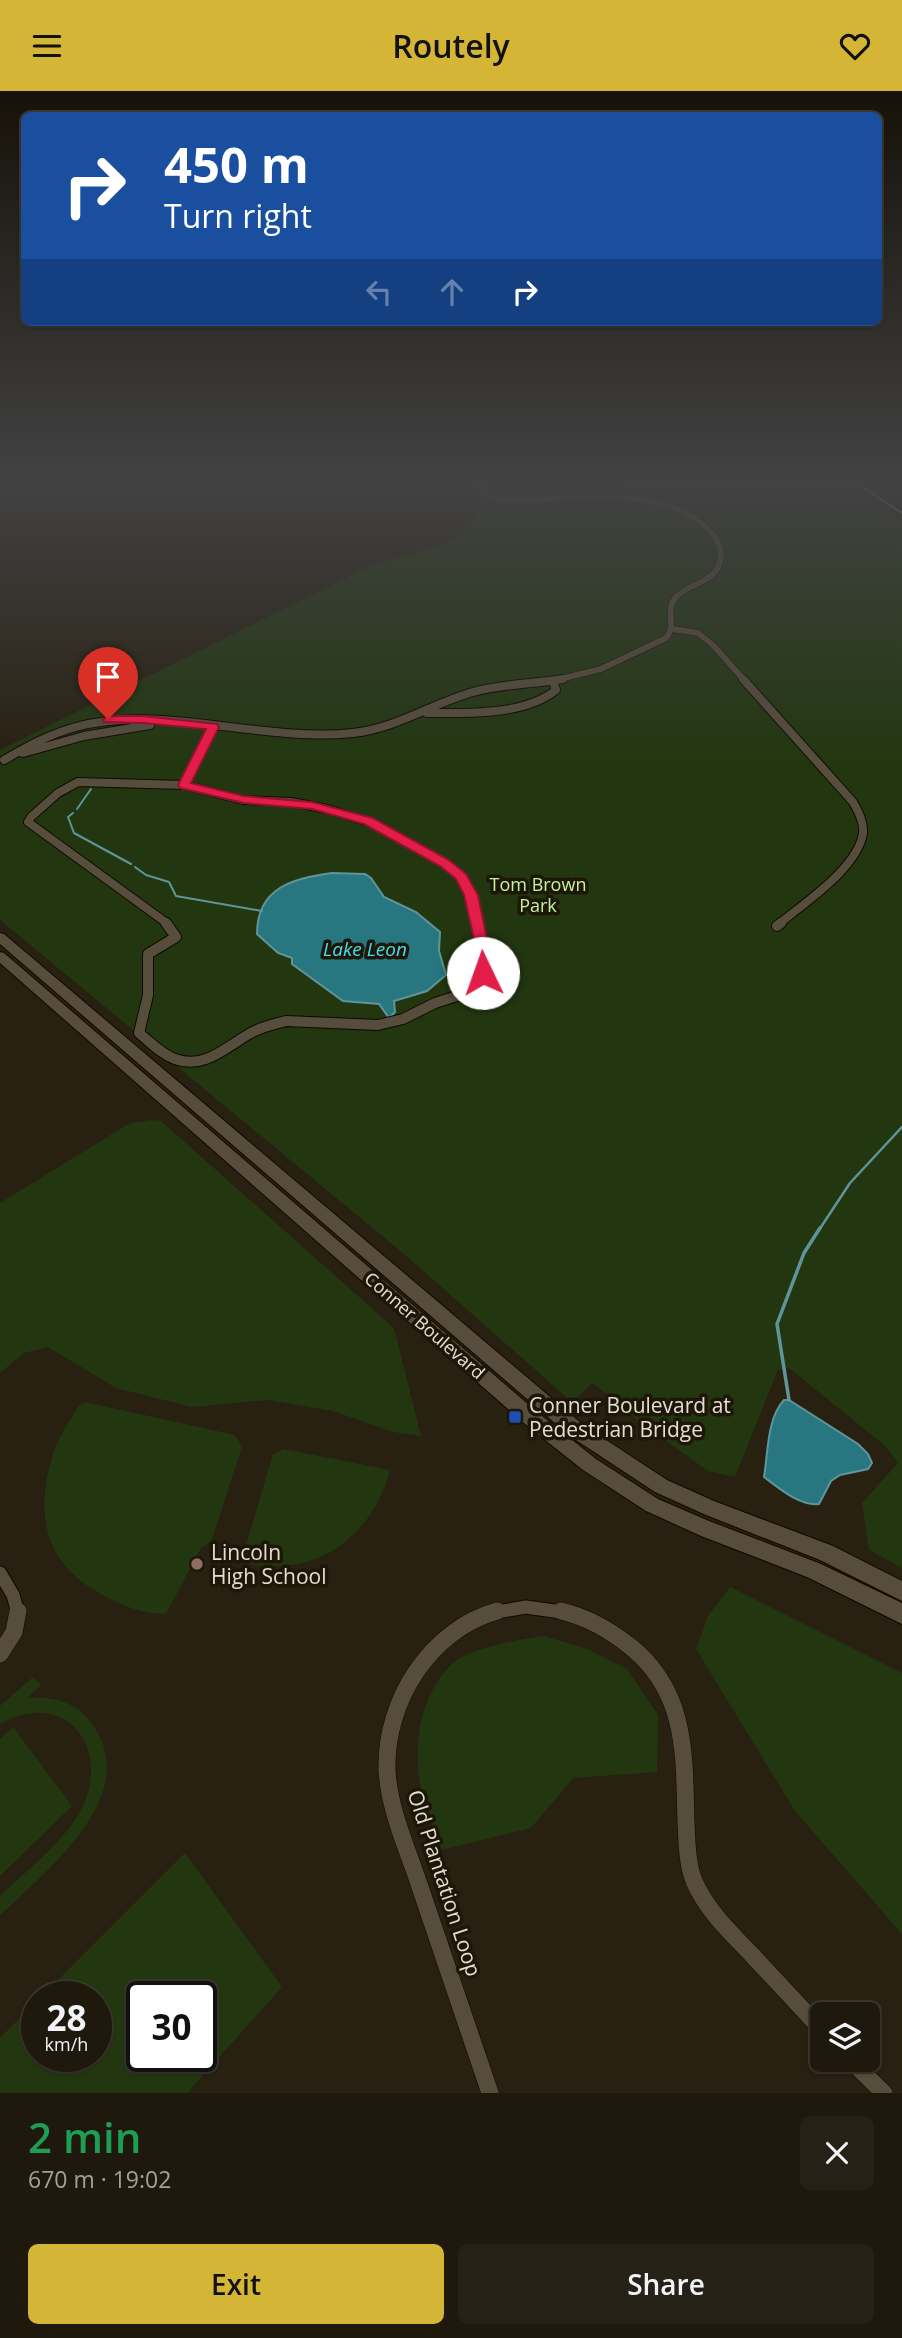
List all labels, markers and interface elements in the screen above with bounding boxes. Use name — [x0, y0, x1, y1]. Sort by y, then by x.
text: Routely — [392, 24, 510, 67]
icon: menu — [28, 27, 66, 65]
icon: heart — [836, 27, 874, 65]
text: 450 m — [164, 131, 309, 197]
icon: right — [49, 140, 140, 231]
text: Turn right — [164, 194, 312, 237]
icon: left — [360, 273, 398, 311]
icon: ahead — [433, 273, 471, 311]
icon: right — [506, 273, 544, 311]
pin — [78, 647, 138, 719]
icon: arrive — [89, 658, 127, 696]
park label: Tom Brown Park — [490, 872, 586, 917]
water label: Lake Leon — [323, 936, 407, 962]
position arrow — [446, 936, 520, 1010]
street label: Conner Boulevard — [360, 1266, 490, 1384]
place label: Conner Boulevard at Pedestrian Bridge — [529, 1391, 731, 1443]
marker: Conner Boulevard at Pedestrian Bridge — [507, 1409, 523, 1425]
place label: Lincoln High School — [211, 1538, 327, 1590]
marker: Lincoln High School — [189, 1556, 205, 1572]
street label: Old Plantation Loop — [402, 1786, 488, 1980]
speed limit sign: 30 — [126, 1981, 217, 2072]
text: 28 — [46, 1994, 87, 2041]
map controls — [810, 2002, 880, 2072]
button: layers — [810, 2002, 880, 2072]
text: km/h — [45, 2032, 88, 2056]
text: 2 min — [28, 2108, 141, 2165]
button: close — [800, 2116, 874, 2190]
text: 670 m · 19:02 — [28, 2163, 171, 2195]
button: Exit — [28, 2244, 444, 2324]
button: Share — [458, 2244, 874, 2324]

